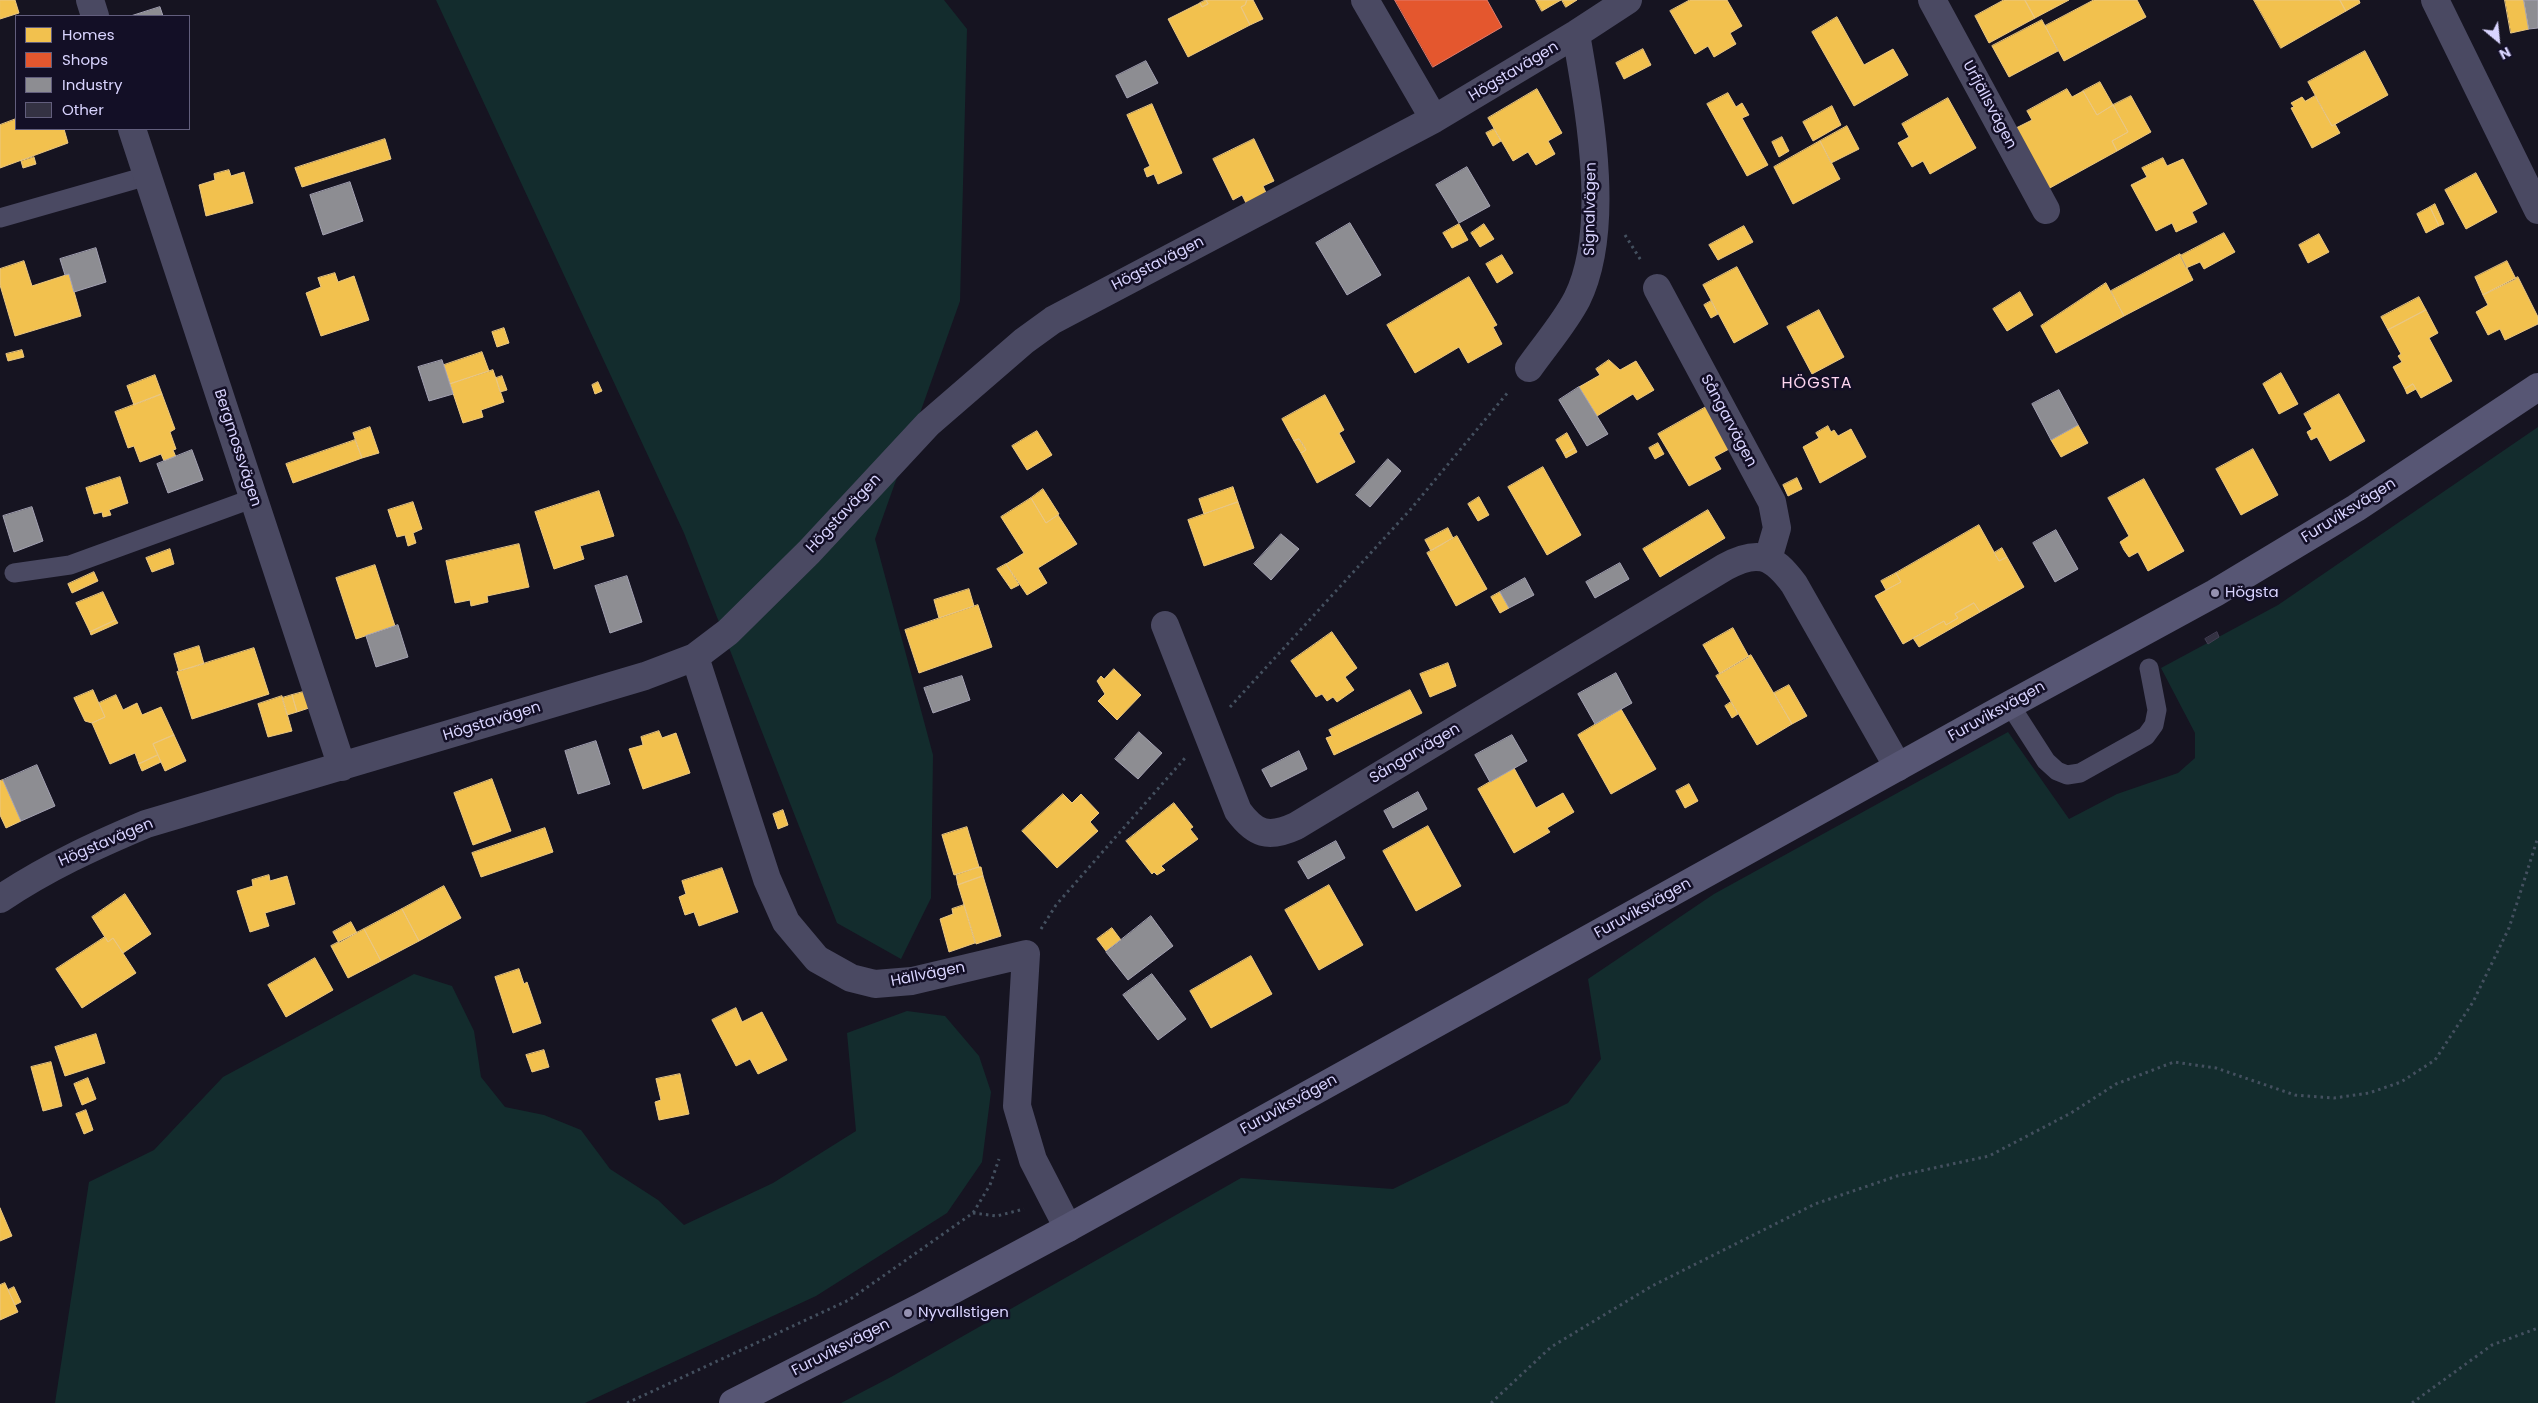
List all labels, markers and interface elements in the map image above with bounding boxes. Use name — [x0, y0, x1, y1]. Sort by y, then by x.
legend — [15, 15, 190, 130]
north arrow — [2473, 15, 2523, 65]
text: Homes — [62, 24, 115, 45]
street label: Högstavägen — [1466, 38, 1562, 106]
text: N — [2496, 42, 2514, 65]
text: Shops — [62, 49, 108, 70]
street label: Urfjällsvägen — [1958, 58, 2020, 152]
text: Industry — [62, 74, 122, 95]
text: Other — [62, 99, 104, 120]
street label: Signalvägen — [1581, 162, 1601, 256]
street label: Högstavägen — [1109, 233, 1207, 295]
street label: Sångarvägen — [1696, 372, 1760, 470]
district label: HÖGSTA — [1781, 374, 1853, 394]
street label: Bergmossvägen — [210, 387, 264, 509]
street label: Högstavägen — [803, 471, 885, 557]
street label: Furuviksvägen — [2299, 475, 2399, 547]
place label: Högsta — [2225, 584, 2279, 602]
marker: Högsta — [2209, 587, 2221, 599]
street label: Furuviksvägen — [1946, 678, 2048, 746]
street label: Högstavägen — [441, 699, 543, 745]
street label: Sångarvägen — [1367, 720, 1463, 788]
street label: Högstavägen — [56, 815, 156, 871]
street label: Furuviksvägen — [1592, 875, 1694, 943]
street label: Hällvägen — [889, 959, 967, 991]
street label: Furuviksvägen — [1238, 1071, 1340, 1139]
place label: Nyvallstigen — [918, 1304, 1009, 1322]
marker: Nyvallstigen — [902, 1307, 914, 1319]
street label: Furuviksvägen — [789, 1316, 893, 1380]

